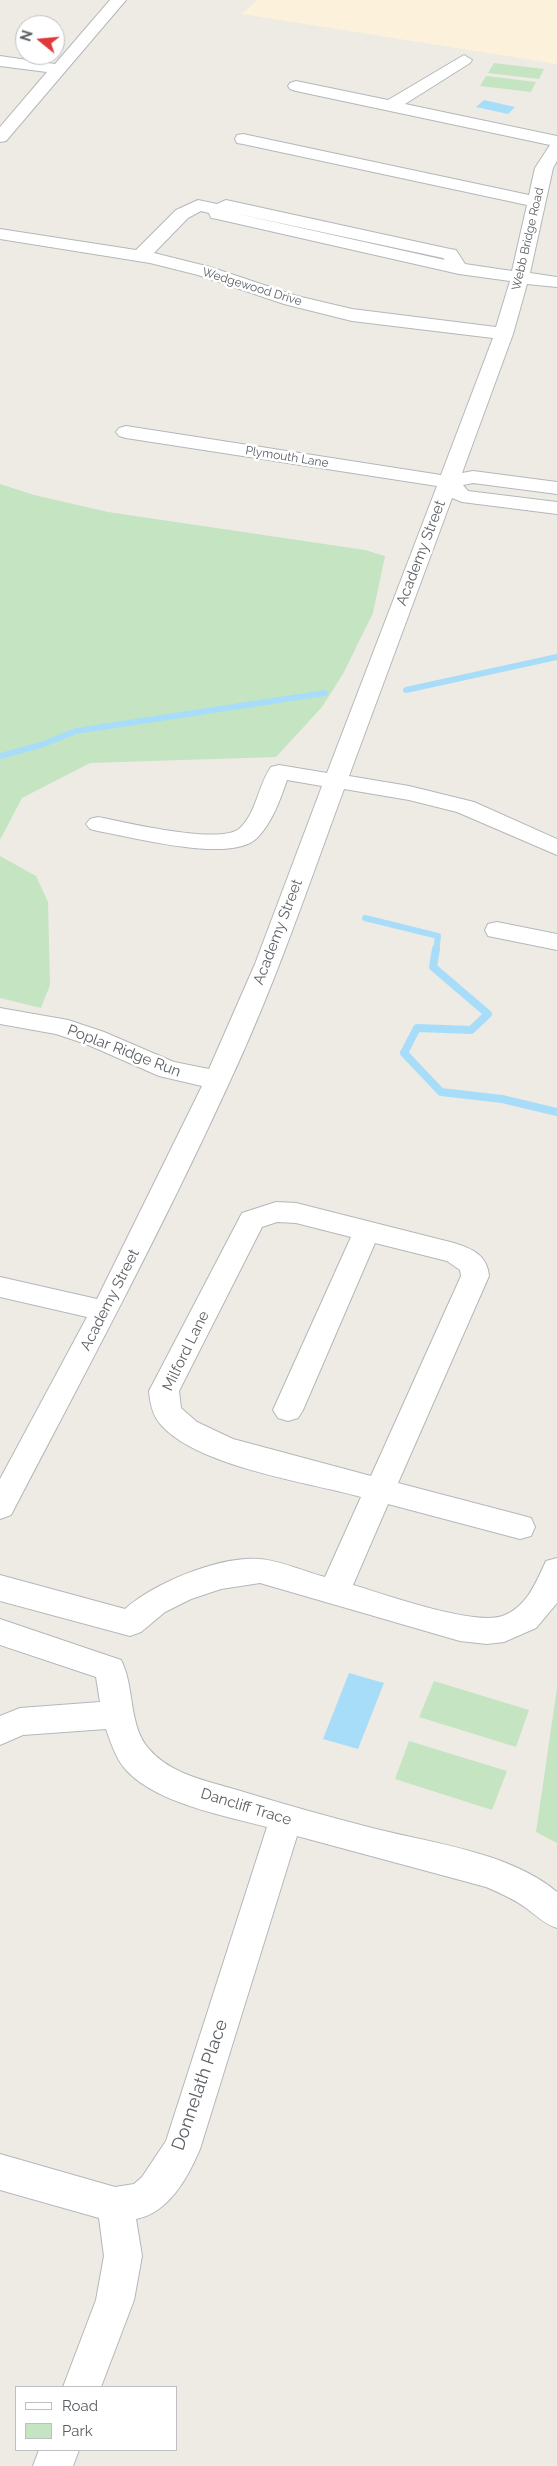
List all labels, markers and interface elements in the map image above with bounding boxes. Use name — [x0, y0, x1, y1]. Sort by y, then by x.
north arrow — [15, 15, 65, 65]
text: N — [17, 28, 36, 43]
street label: Webb Bridge Road — [509, 186, 547, 292]
street label: Wedgewood Drive — [200, 265, 304, 309]
street label: Plymouth Lane — [244, 443, 330, 471]
street label: Academy Street — [393, 498, 449, 608]
street label: Academy Street — [250, 877, 306, 987]
street label: Poplar Ridge Run — [65, 1021, 183, 1081]
street label: Academy Street — [77, 1246, 143, 1354]
street label: Milford Lane — [159, 1308, 213, 1394]
street label: Dancliff Trace — [198, 1785, 294, 1829]
street label: Donnelath Place — [167, 2017, 233, 2153]
legend — [15, 2386, 178, 2451]
text: Road — [62, 2397, 98, 2415]
text: Park — [62, 2422, 93, 2440]

